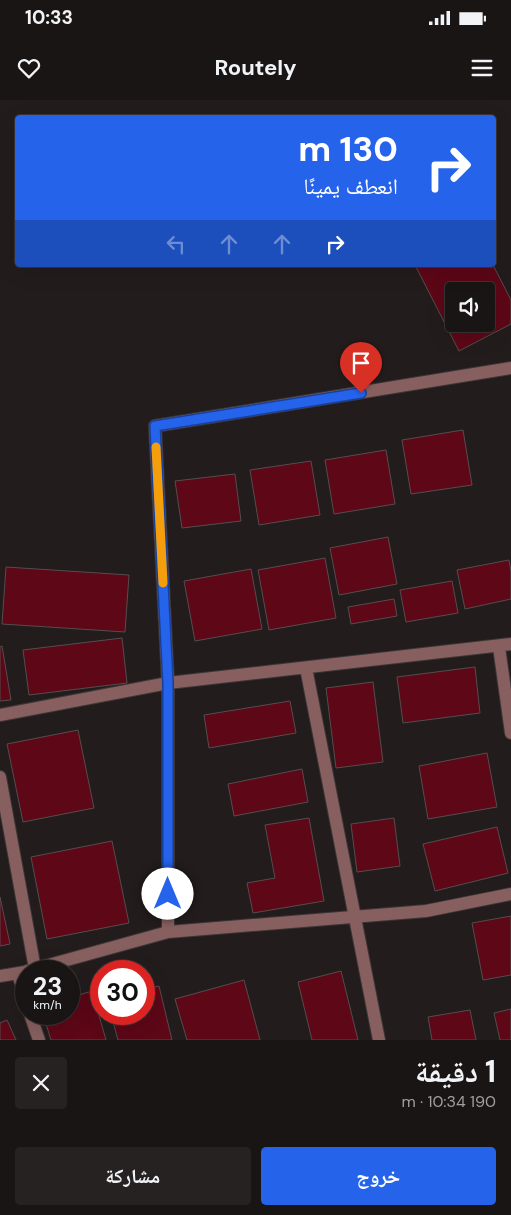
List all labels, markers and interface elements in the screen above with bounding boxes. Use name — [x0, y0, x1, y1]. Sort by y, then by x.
text: 10:33 — [25, 5, 73, 30]
text: Routely — [215, 53, 296, 82]
icon: heart — [15, 54, 43, 82]
icon: menu — [468, 54, 496, 82]
text: 130 m — [298, 126, 398, 172]
icon: right — [416, 135, 481, 200]
text: انعطف يمينًا — [303, 172, 398, 201]
icon: left — [162, 230, 190, 258]
icon: ahead — [215, 230, 243, 258]
icon: ahead — [268, 230, 296, 258]
icon: right — [321, 230, 349, 258]
map controls — [445, 282, 495, 332]
button: sound — [445, 282, 495, 332]
pin — [340, 342, 382, 393]
icon: arrive — [347, 349, 375, 377]
position arrow — [141, 867, 193, 919]
speed limit sign: 30 — [90, 960, 155, 1025]
text: 23 — [33, 970, 62, 1003]
text: km/h — [33, 997, 62, 1013]
text: 1 دقيقة — [415, 1052, 496, 1091]
button: close — [15, 1057, 67, 1109]
text: 190 m · 10:34 — [401, 1091, 496, 1112]
button: مشاركة — [15, 1147, 251, 1205]
button: خروج — [261, 1147, 496, 1205]

